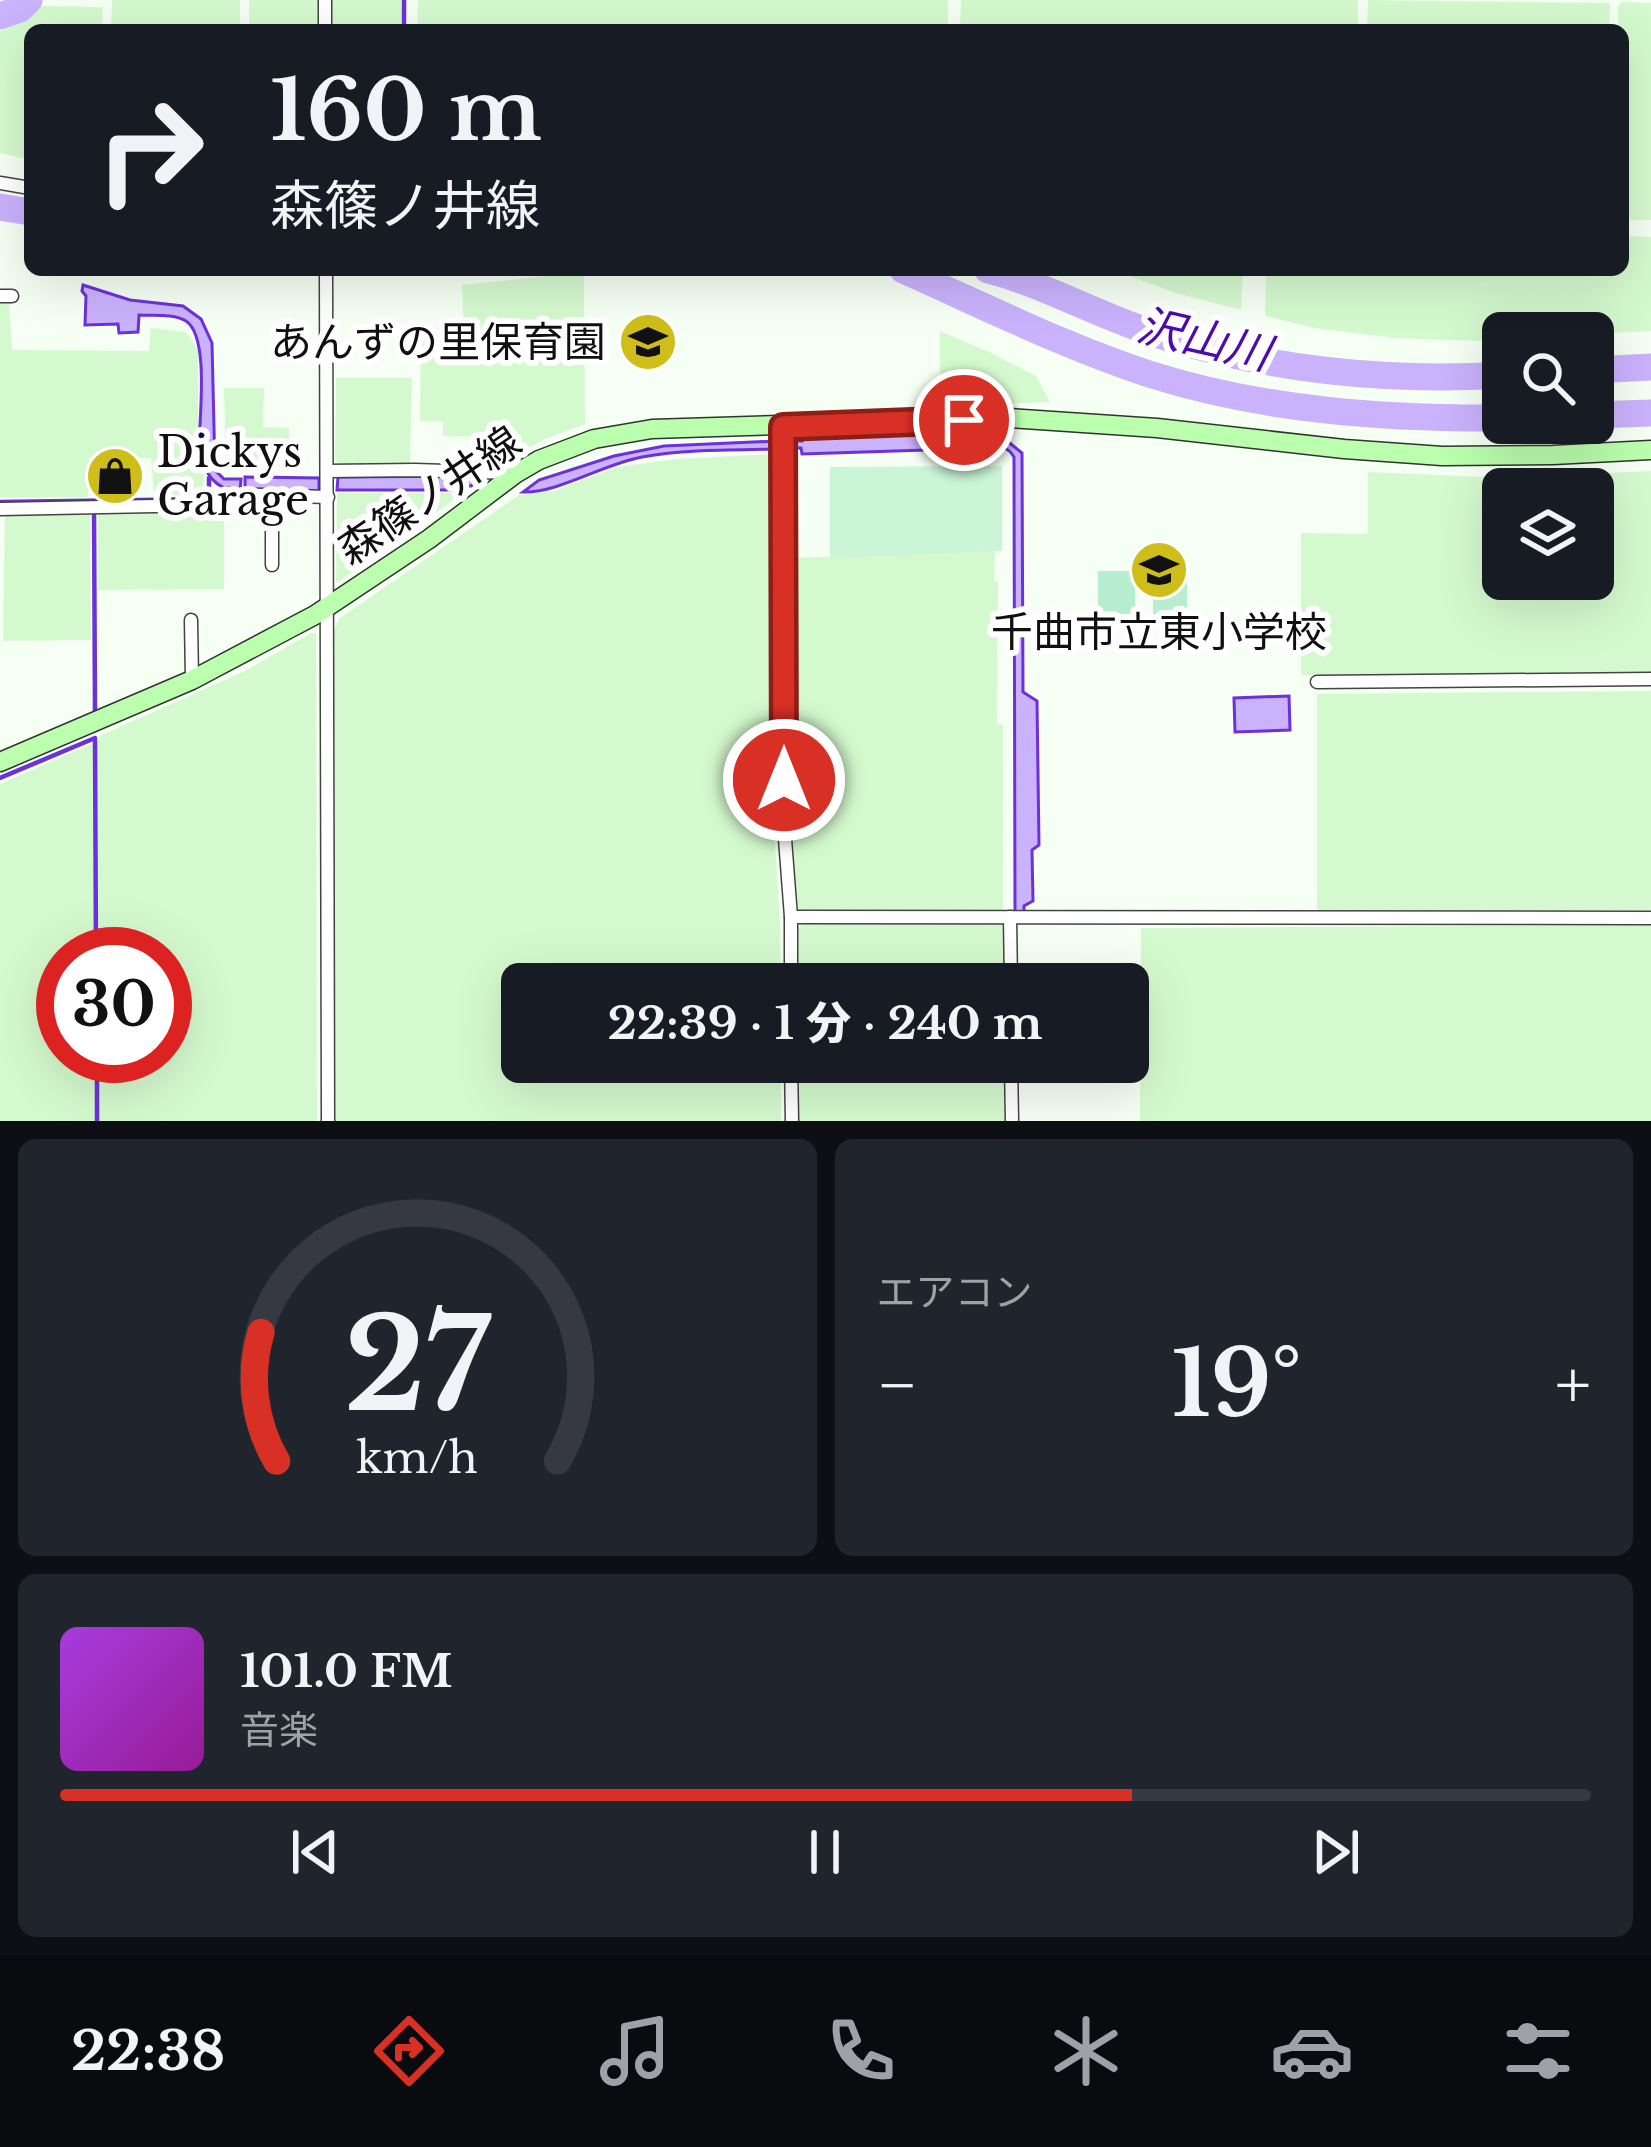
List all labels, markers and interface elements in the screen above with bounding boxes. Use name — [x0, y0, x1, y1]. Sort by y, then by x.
text: 160 m — [270, 59, 542, 163]
icon: right — [72, 72, 228, 228]
text: 森篠ノ井線 — [270, 173, 540, 240]
water label: 沢山川 — [1132, 297, 1280, 382]
school or university icon: あんずの里保育園 — [617, 311, 679, 373]
map controls — [1482, 312, 1614, 600]
button: search — [1482, 312, 1614, 444]
place label: あんずの里保育園 — [270, 316, 606, 368]
pin — [913, 369, 1015, 471]
icon: arrive — [931, 387, 997, 453]
street label: 森篠ノ井線 — [327, 415, 531, 575]
place label: Dickys Garage — [157, 426, 309, 526]
shop icon: Dickys Garage — [84, 445, 146, 507]
button: layers — [1482, 468, 1614, 600]
school or university icon: 千曲市立東小学校 — [1128, 539, 1190, 601]
place label: 千曲市立東小学校 — [991, 606, 1327, 658]
position arrow — [721, 717, 847, 843]
speed limit sign: 30 — [36, 927, 192, 1083]
text: 22:39 · 1 分 · 240 m — [607, 995, 1043, 1051]
text: エアコン — [877, 1268, 1033, 1317]
text: 27 — [344, 1289, 492, 1444]
text: 19° — [1172, 1329, 1302, 1440]
text: − — [877, 1344, 918, 1426]
text: + — [1555, 1344, 1591, 1426]
text: km/h — [356, 1430, 478, 1484]
text: 101.0 FM — [240, 1643, 453, 1699]
text: 音楽 — [240, 1706, 318, 1755]
icon: previous — [282, 1819, 348, 1885]
icon: pause — [792, 1819, 858, 1885]
icon: next — [1303, 1819, 1369, 1885]
icon: directions — [367, 2009, 451, 2093]
icon: music — [593, 2009, 677, 2093]
icon: phone — [819, 2009, 903, 2093]
icon: climate — [1044, 2009, 1128, 2093]
icon: car — [1270, 2009, 1354, 2093]
icon: filters — [1496, 2009, 1580, 2093]
text: 22:38 — [71, 2018, 225, 2085]

